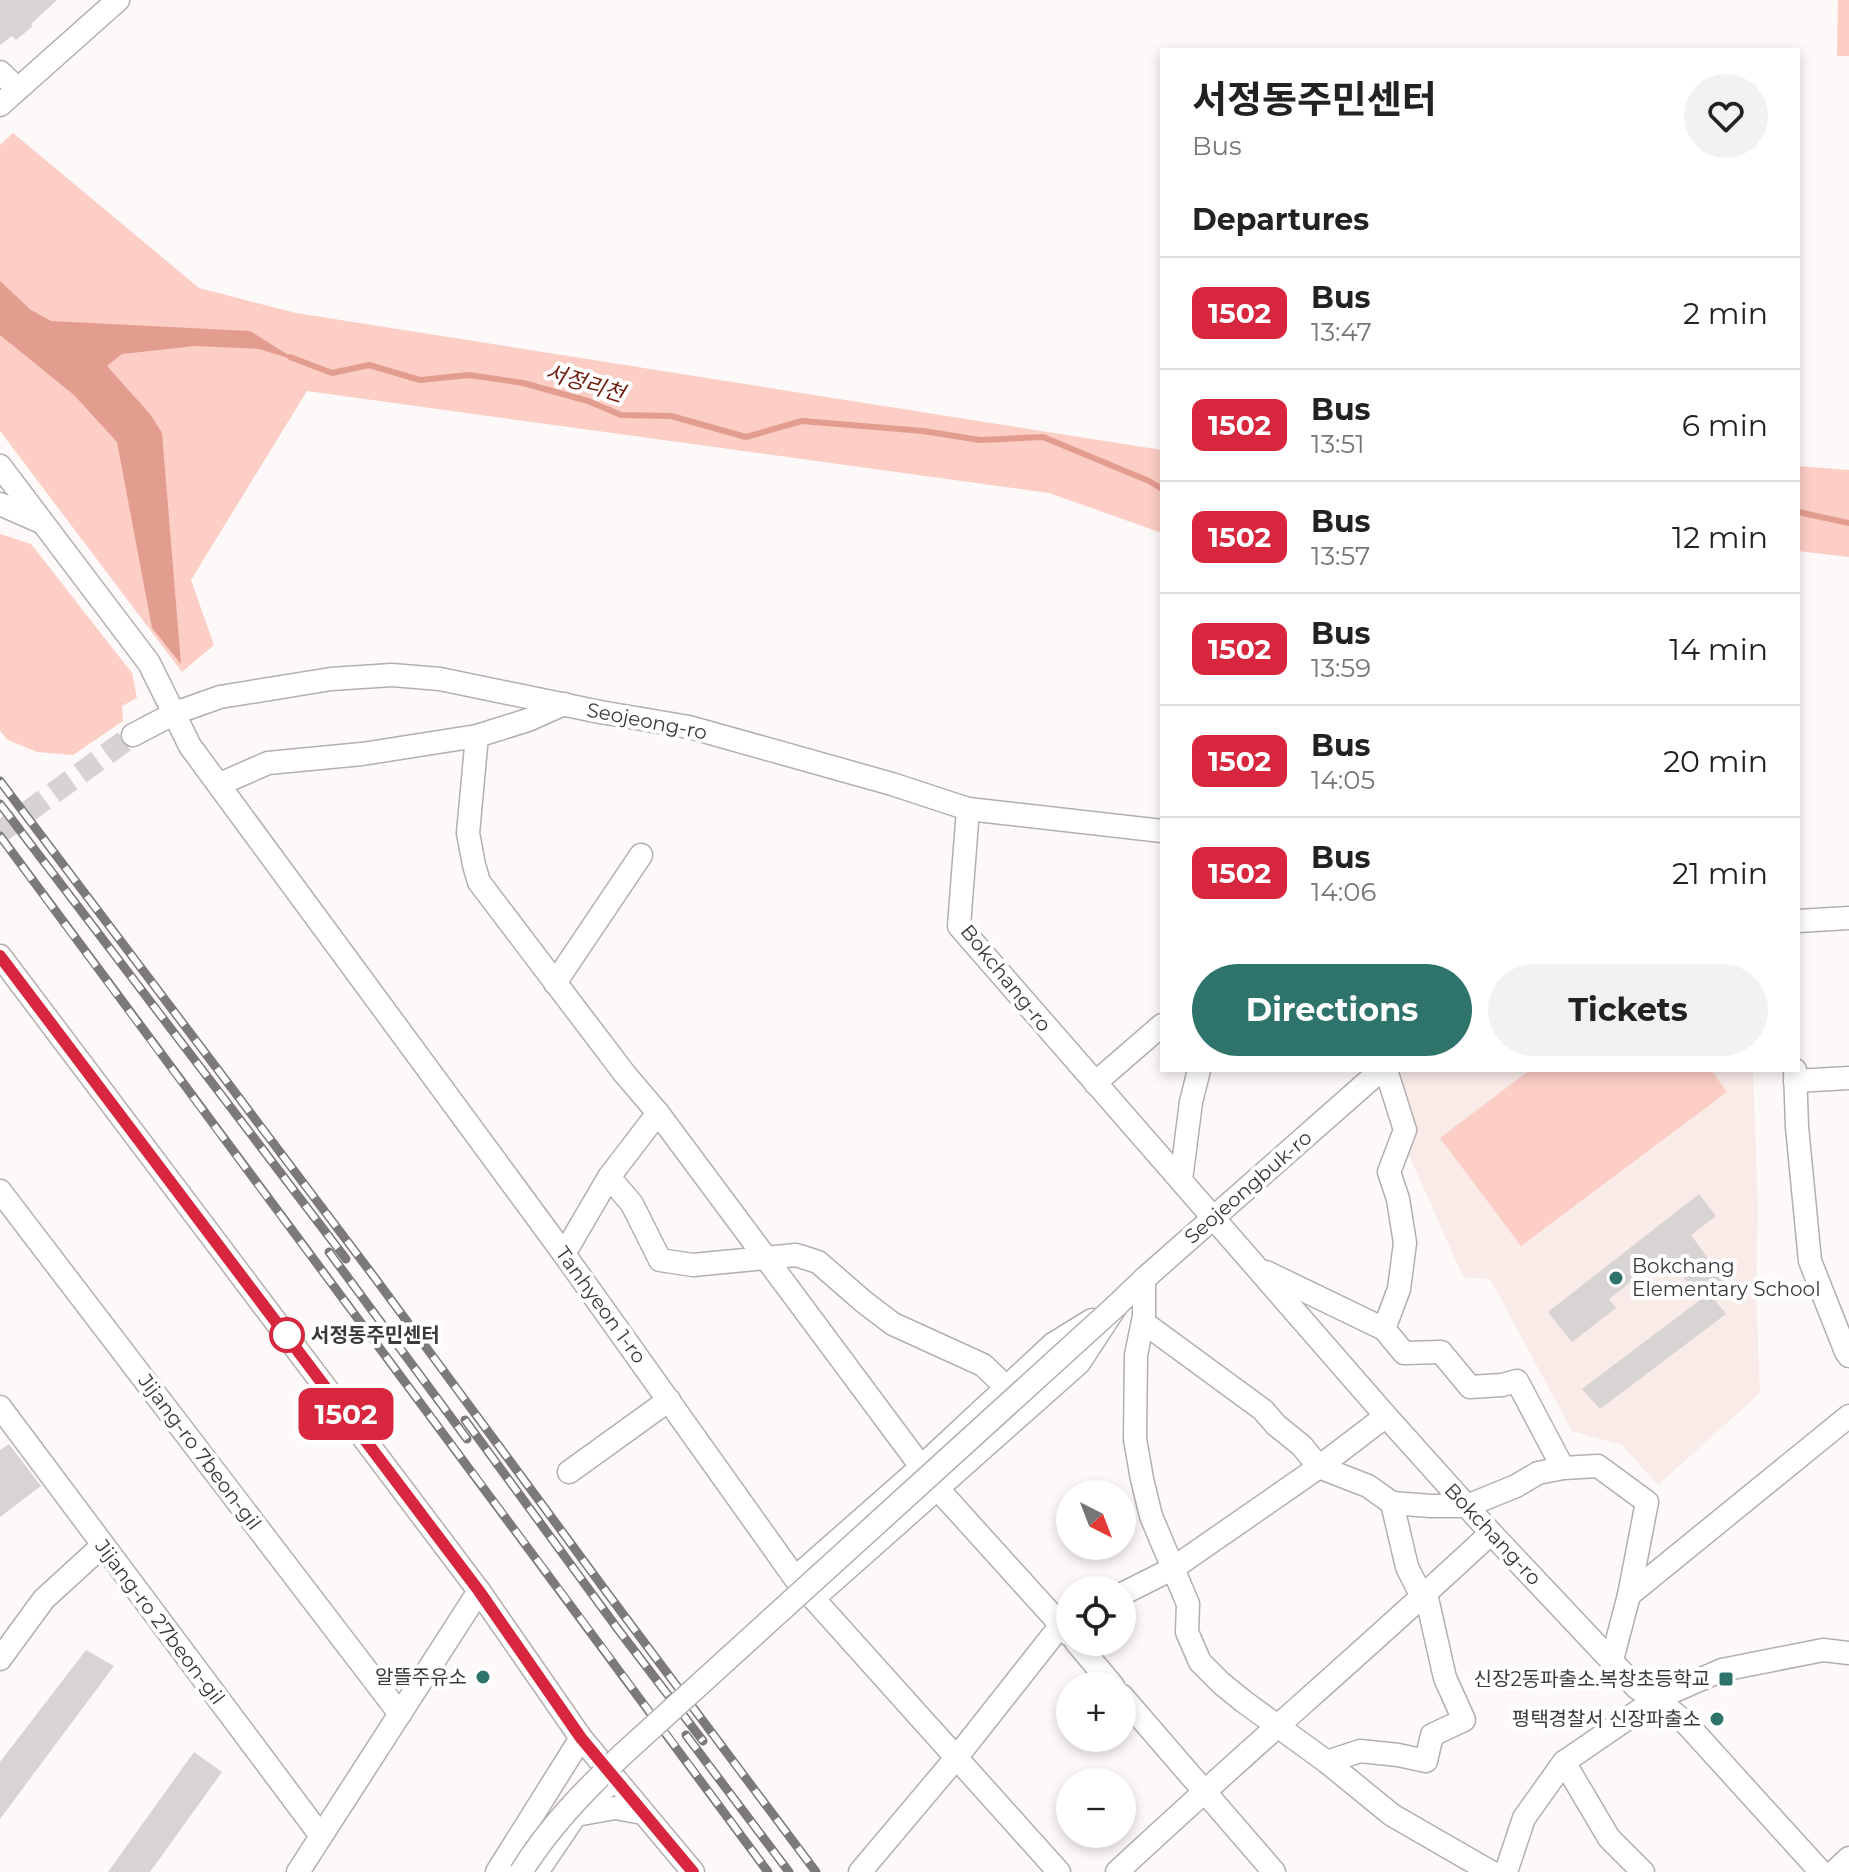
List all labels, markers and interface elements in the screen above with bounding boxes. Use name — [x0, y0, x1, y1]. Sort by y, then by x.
button: heart — [1684, 74, 1768, 158]
text: 서정동주민센터 — [1192, 76, 1437, 123]
text: Bus — [1192, 130, 1242, 162]
text: Departures — [1192, 201, 1369, 238]
text: Bus — [1311, 279, 1371, 316]
text: 2 min — [1683, 295, 1768, 332]
text: 1502 — [1208, 296, 1271, 330]
text: 13:47 — [1311, 316, 1372, 348]
water label: 서정리천 — [542, 358, 630, 409]
text: Bus — [1311, 391, 1371, 428]
text: 6 min — [1682, 407, 1768, 444]
text: 1502 — [1208, 408, 1271, 442]
text: 13:51 — [1311, 428, 1365, 460]
text: Bus — [1311, 503, 1371, 540]
text: 12 min — [1672, 519, 1768, 556]
text: 1502 — [1208, 520, 1271, 554]
text: 13:57 — [1311, 540, 1370, 572]
text: Bus — [1311, 615, 1371, 652]
text: 14 min — [1669, 631, 1768, 668]
text: 1502 — [1208, 632, 1271, 666]
text: 13:59 — [1311, 652, 1371, 684]
street label: Seojeong-ro — [585, 698, 709, 744]
text: Bus — [1311, 727, 1371, 764]
text: 20 min — [1663, 743, 1768, 780]
text: 1502 — [1208, 744, 1271, 778]
text: 14:05 — [1311, 764, 1375, 796]
text: Bus — [1311, 839, 1371, 876]
text: 21 min — [1672, 855, 1768, 892]
text: 1502 — [1208, 856, 1271, 890]
text: 14:06 — [1311, 876, 1376, 908]
street label: Bokchang-ro — [956, 920, 1056, 1036]
button: Directions — [1192, 964, 1472, 1056]
button: Tickets — [1488, 964, 1768, 1056]
street label: Seojeongbuk-ro — [1180, 1125, 1316, 1249]
street label: Tanhyeon 1-ro — [551, 1242, 651, 1368]
place label: Bokchang Elementary School — [1632, 1254, 1821, 1301]
marker: Bokchang Elementary School — [1607, 1269, 1625, 1287]
marker: 서정동주민센터 — [270, 1318, 304, 1352]
place label: 서정동주민센터 — [311, 1323, 440, 1347]
street label: Jijang-ro 7beon-gil — [133, 1369, 266, 1535]
line badge: 1502 — [290, 1388, 402, 1440]
text: 1502 — [314, 1397, 378, 1431]
street label: Bokchang-ro — [1440, 1478, 1546, 1590]
north arrow — [1056, 1480, 1136, 1560]
map controls — [1056, 1480, 1136, 1848]
street label: Jijang-ro 27beon-gil — [90, 1534, 230, 1709]
button: locate — [1056, 1576, 1136, 1656]
place label: 알뜰주유소 — [375, 1665, 467, 1689]
place label: 신장2동파출소.복창초등학교 — [1474, 1667, 1710, 1691]
marker: 알뜰주유소 — [474, 1668, 492, 1686]
marker: 신장2동파출소.복창초등학교 — [1717, 1670, 1735, 1688]
button: + — [1056, 1672, 1136, 1752]
place label: 평택경찰서 신장파출소 — [1512, 1707, 1701, 1731]
marker: 평택경찰서 신장파출소 — [1708, 1710, 1726, 1728]
button: − — [1056, 1768, 1136, 1848]

